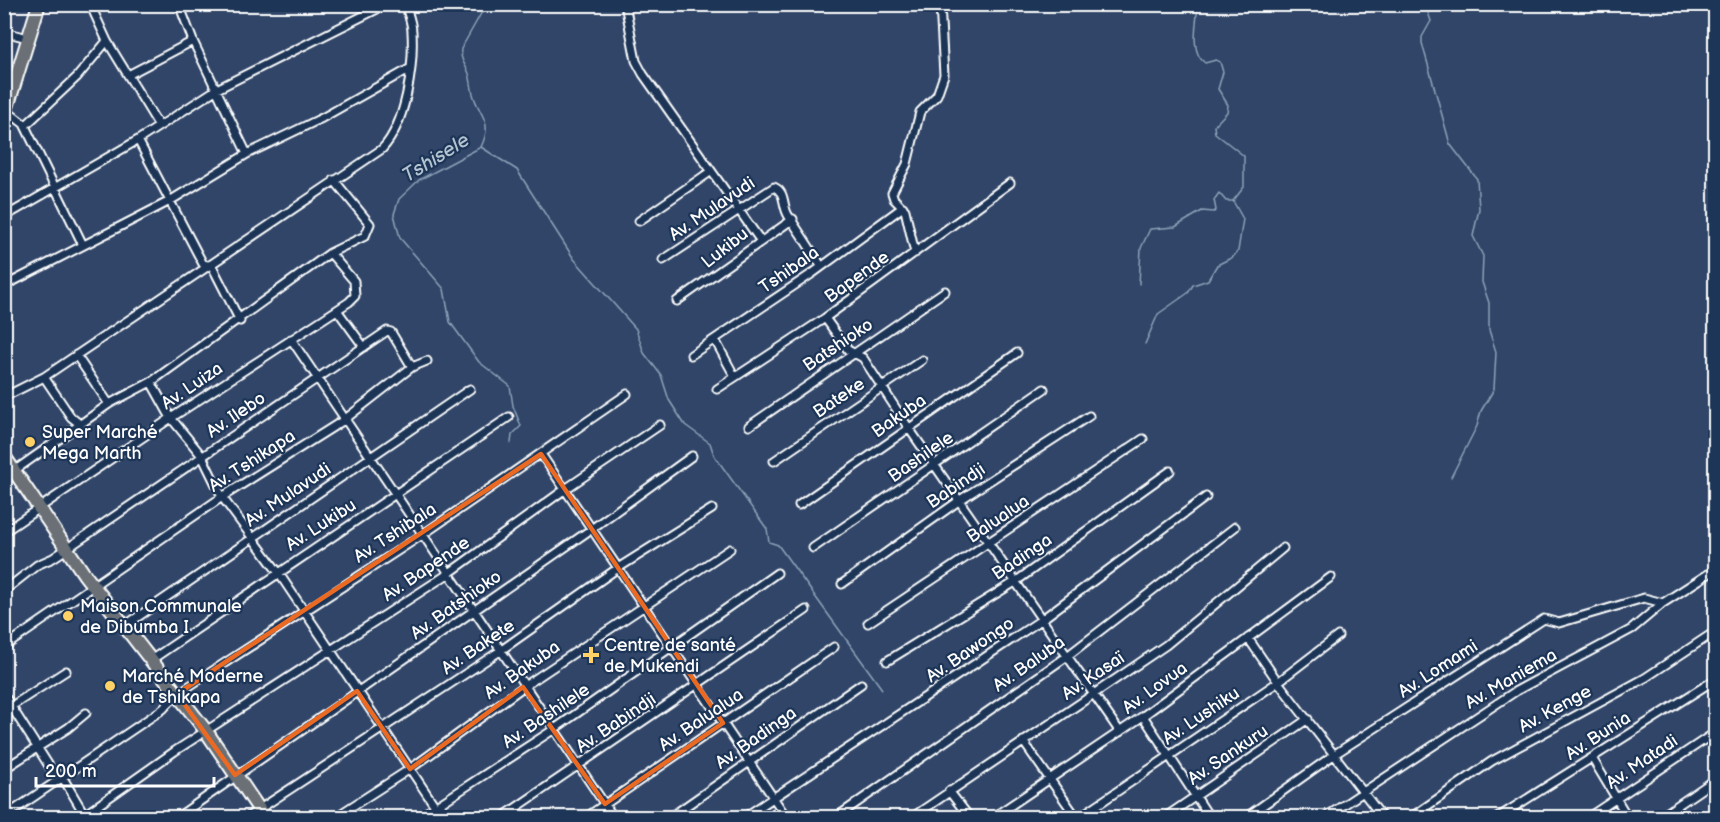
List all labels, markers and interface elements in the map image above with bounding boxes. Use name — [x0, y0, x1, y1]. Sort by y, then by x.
water label: Tshisele — [398, 128, 474, 188]
street label: Av. Mulavudi — [665, 173, 759, 245]
street label: Lukibu — [697, 223, 753, 273]
street label: Tshibala — [755, 242, 823, 298]
street label: Bapende — [821, 246, 894, 307]
street label: Batshioko — [799, 314, 877, 376]
street label: Av. Luiza — [157, 358, 227, 414]
street label: Bateke — [809, 373, 869, 423]
street label: Av. Ilebo — [202, 388, 270, 442]
street label: Bakuba — [868, 390, 930, 442]
place label: Super Marché Mega Marth — [42, 422, 158, 464]
street label: Av. Tshikapa — [205, 425, 299, 497]
street label: Bashilele — [884, 427, 958, 487]
marker: Super Marché Mega Marth — [23, 435, 37, 449]
street label: Av. Mulavudi — [241, 459, 335, 531]
street label: Babindji — [923, 459, 989, 513]
street label: Balualua — [963, 490, 1033, 548]
street label: Av. Lukibu — [282, 494, 360, 556]
street label: Av. Tshibala — [350, 499, 440, 567]
street label: Badinga — [988, 529, 1056, 585]
street label: Av. Bapende — [378, 532, 474, 606]
street label: Av. Batshioko — [406, 566, 506, 644]
place label: Maison Communale de Dibumba I — [80, 596, 242, 638]
marker: Maison Communale de Dibumba I — [61, 609, 75, 623]
street label: Av. Bawongo — [922, 613, 1018, 687]
street label: Av. Bakete — [437, 615, 519, 679]
street label: Av. Baluba — [989, 632, 1069, 696]
place label: Centre de santé de Mukendi — [604, 635, 736, 677]
street label: Av. Bakuba — [480, 636, 564, 704]
street label: Av. Lomami — [1394, 636, 1482, 702]
street label: Av. Maniema — [1462, 644, 1560, 714]
marker: Centre de santé de Mukendi — [582, 646, 600, 664]
street label: Av. Kasaï — [1058, 647, 1129, 705]
street label: Av. Lovua — [1118, 657, 1192, 719]
place label: Marché Moderne de Tshikapa — [122, 666, 263, 708]
marker: Marché Moderne de Tshikapa — [103, 679, 117, 693]
street label: Av. Bashilele — [498, 679, 594, 753]
street label: Av. Kenge — [1515, 680, 1595, 737]
street label: Av. Lushiku — [1158, 683, 1244, 749]
street label: Av. Balualua — [655, 684, 747, 756]
street label: Av. Babindji — [572, 689, 660, 757]
street label: Av. Badinga — [711, 702, 801, 774]
street label: Av. Bunia — [1562, 707, 1634, 765]
street label: Av. Sankuru — [1184, 720, 1272, 790]
street label: Av. Matadi — [1602, 730, 1682, 794]
scale bar — [36, 750, 214, 788]
text: 200 m — [45, 761, 97, 782]

